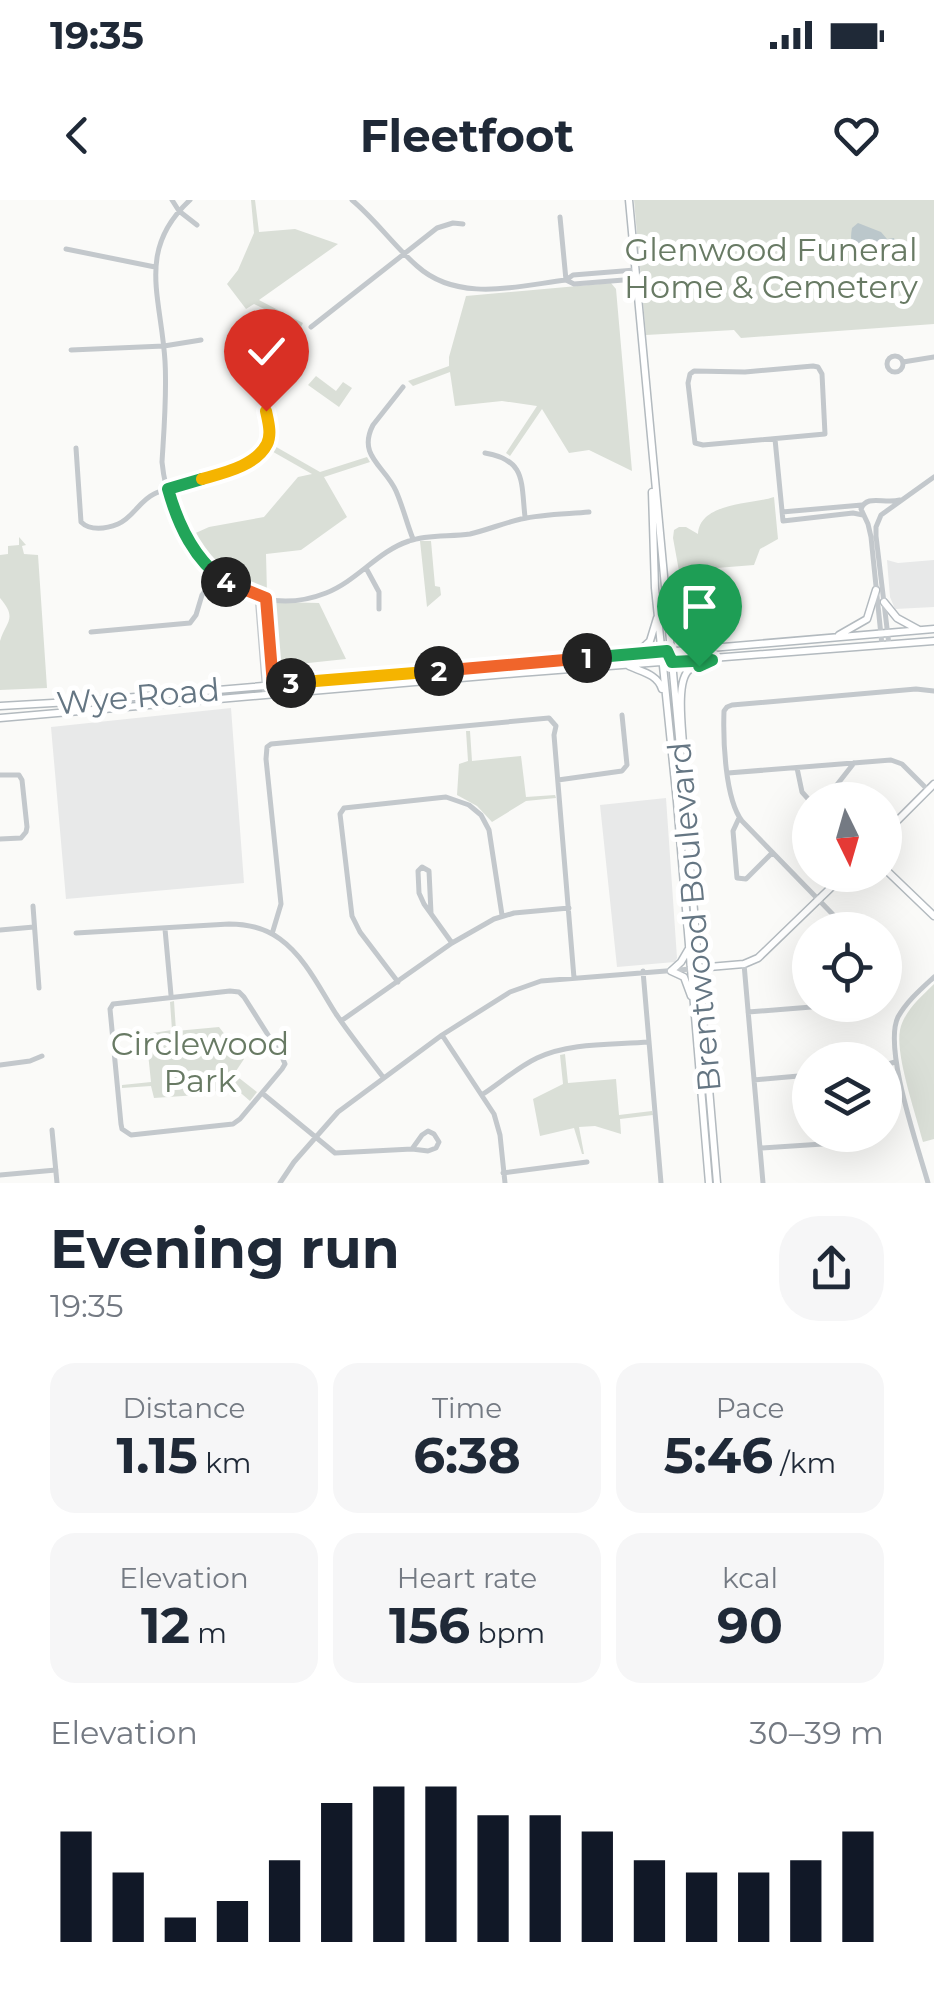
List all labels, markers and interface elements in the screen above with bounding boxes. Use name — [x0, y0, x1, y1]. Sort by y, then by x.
text: 19:35 — [50, 12, 144, 59]
icon: back — [50, 108, 105, 163]
text: Fleetfoot — [360, 108, 574, 163]
icon: heart — [829, 108, 884, 163]
park label: Glenwood Funeral Home & Cemetery — [624, 230, 919, 306]
pin — [224, 309, 309, 412]
icon: check — [239, 324, 294, 379]
pin: 4 — [201, 557, 251, 607]
pin — [657, 564, 742, 667]
text: 4 — [216, 565, 236, 599]
icon: arrive — [672, 579, 727, 634]
pin: 1 — [562, 633, 612, 683]
text: 1 — [582, 641, 592, 675]
pin: 2 — [414, 646, 464, 696]
text: 2 — [431, 654, 447, 688]
pin: 3 — [266, 658, 316, 708]
text: 3 — [283, 666, 299, 700]
street label: Wye Road — [55, 669, 221, 723]
street label: Brentwood Boulevard — [659, 740, 729, 1094]
north arrow — [792, 782, 902, 892]
map controls — [792, 782, 902, 1152]
button: locate — [792, 912, 902, 1022]
park label: Circlewood Park — [111, 1024, 289, 1100]
button: layers — [792, 1042, 902, 1152]
text: Evening run — [50, 1215, 400, 1282]
button: share — [779, 1216, 884, 1321]
text: 19:35 — [50, 1286, 124, 1325]
text: Distance — [122, 1391, 246, 1425]
text: Time — [432, 1391, 502, 1425]
text: Pace — [716, 1391, 784, 1425]
text: 1.15 — [117, 1425, 198, 1486]
text: 6:38 — [413, 1425, 521, 1486]
text: 5:46 — [664, 1425, 773, 1486]
text: km — [198, 1446, 251, 1480]
text: /km — [773, 1446, 836, 1480]
text: Elevation — [119, 1561, 249, 1595]
text: Heart rate — [397, 1561, 537, 1595]
text: kcal — [722, 1561, 778, 1595]
text: 12 — [141, 1595, 190, 1656]
text: 156 — [389, 1595, 470, 1656]
text: 90 — [717, 1595, 783, 1656]
text: m — [190, 1616, 227, 1650]
text: bpm — [470, 1616, 545, 1650]
text: Elevation — [50, 1713, 198, 1752]
text: 30–39 m — [749, 1713, 884, 1752]

